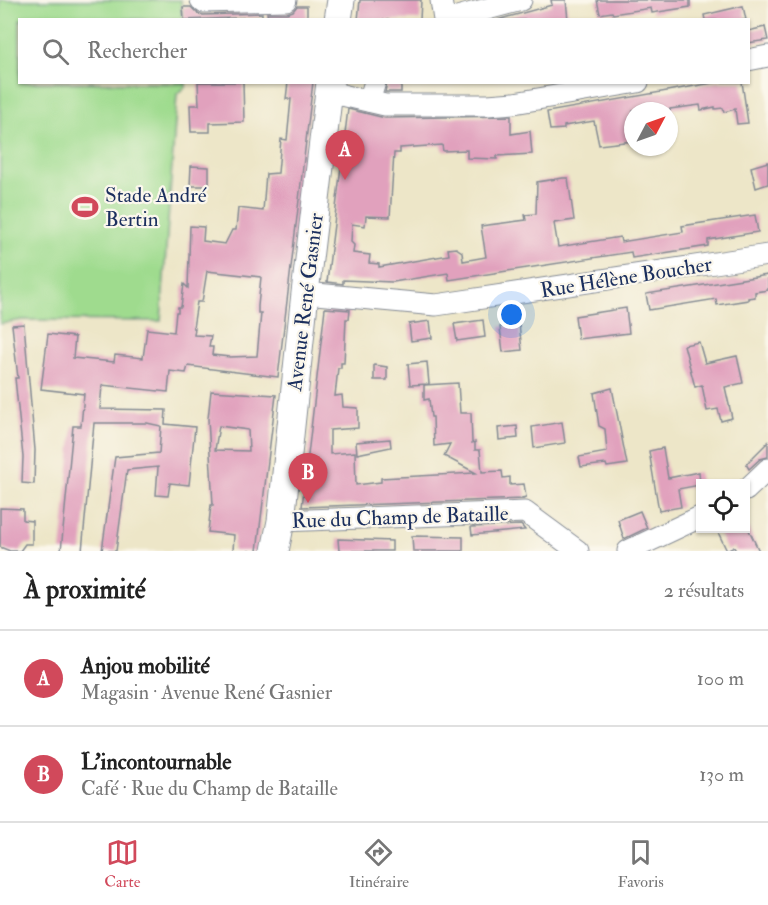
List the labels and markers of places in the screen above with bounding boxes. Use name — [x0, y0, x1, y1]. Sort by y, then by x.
pin: A — [326, 130, 364, 180]
place label: Stade André Bertin — [105, 182, 207, 233]
sports icon: Stade André Bertin — [70, 192, 100, 222]
pin: B — [288, 454, 328, 503]

